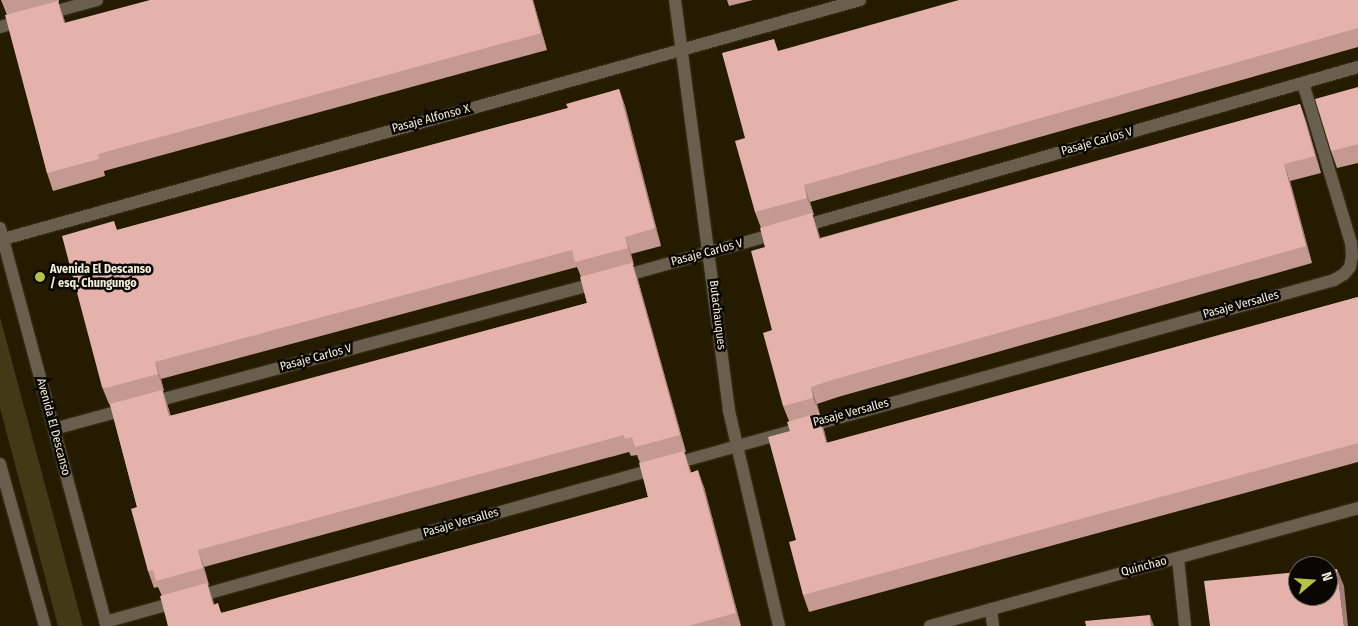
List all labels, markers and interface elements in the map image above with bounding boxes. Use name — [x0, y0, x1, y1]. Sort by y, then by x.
street label: Pasaje Alfonso X — [391, 102, 471, 136]
street label: Pasaje Carlos V — [1060, 125, 1134, 159]
street label: Pasaje Carlos V — [670, 237, 744, 269]
place label: Avenida El Descanso / esq. Chungungo — [50, 263, 151, 291]
marker: Avenida El Descanso / esq. Chungungo — [34, 271, 46, 283]
street label: Butachauques — [706, 279, 728, 351]
street label: Pasaje Versalles — [1202, 288, 1280, 322]
street label: Pasaje Carlos V — [279, 342, 353, 374]
street label: Avenida El Descanso — [33, 377, 73, 477]
street label: Pasaje Versalles — [812, 396, 890, 430]
street label: Pasaje Versalles — [422, 505, 500, 541]
street label: Quinchao — [1120, 554, 1168, 580]
north arrow — [1288, 556, 1338, 606]
text: N — [1317, 570, 1336, 583]

